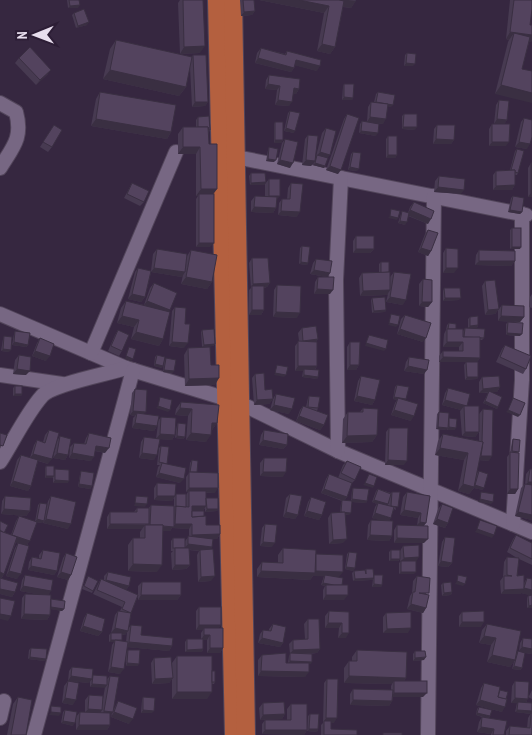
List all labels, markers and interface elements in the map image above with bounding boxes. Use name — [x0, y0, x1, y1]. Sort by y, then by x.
north arrow — [10, 10, 60, 60]
text: N — [13, 31, 31, 39]

